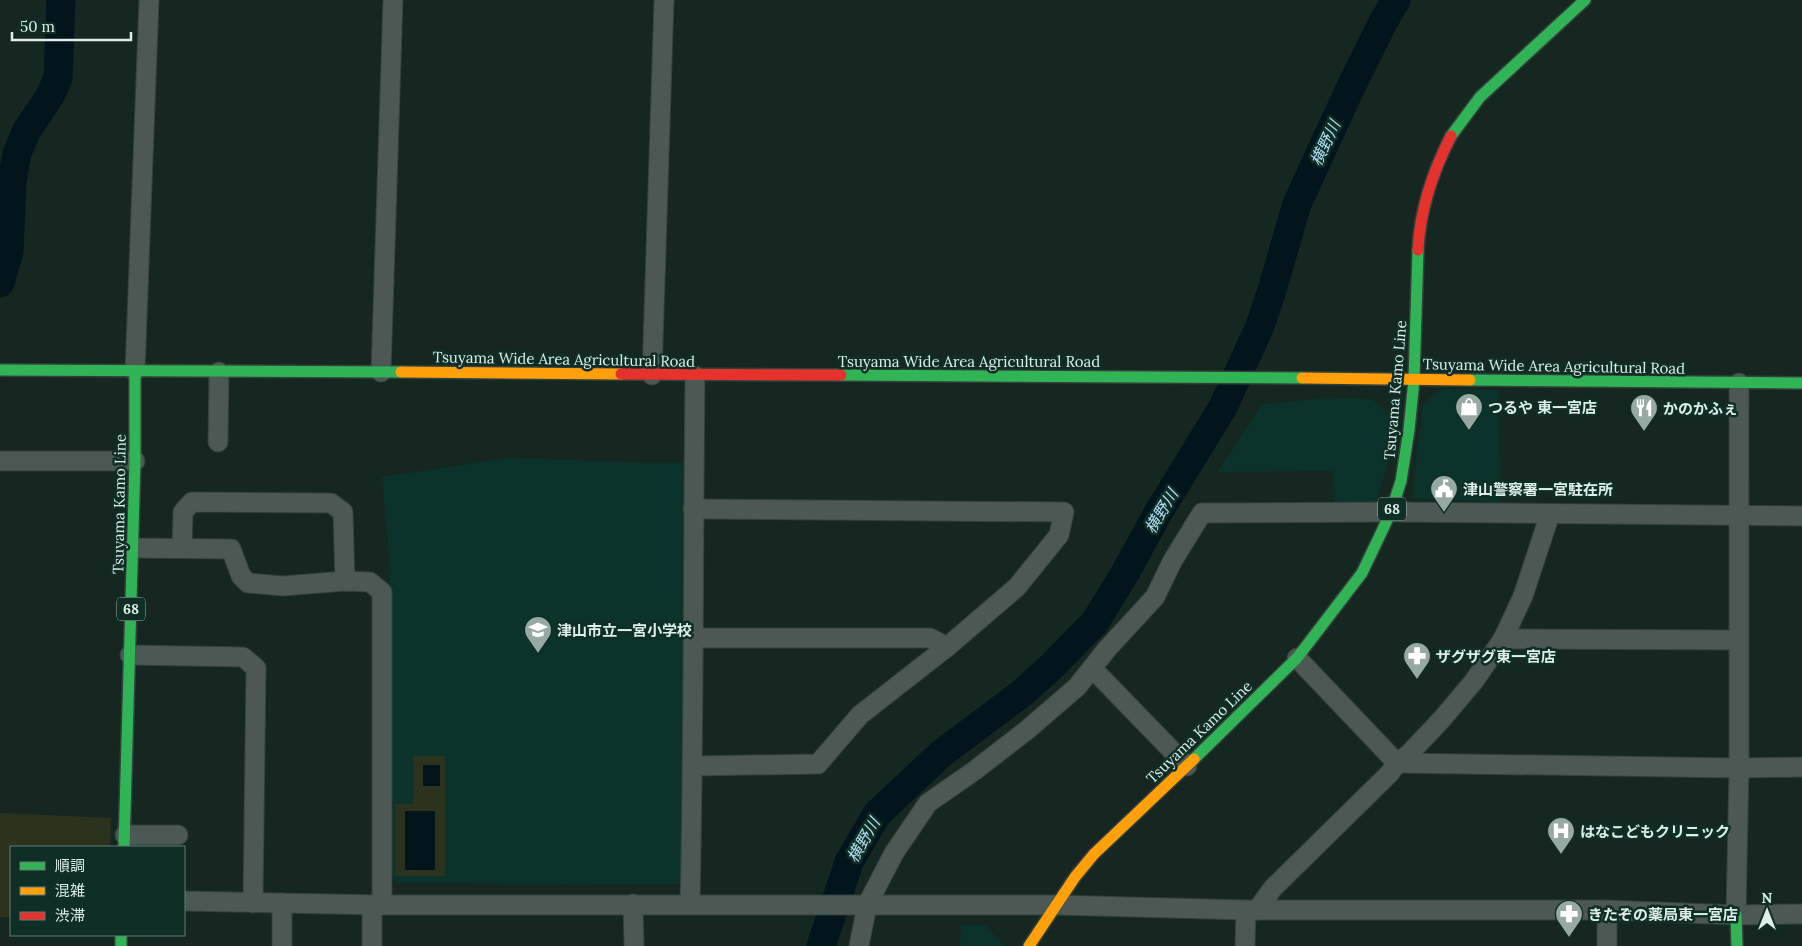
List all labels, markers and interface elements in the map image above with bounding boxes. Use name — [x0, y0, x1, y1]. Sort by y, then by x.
scale bar — [12, 10, 131, 42]
text: 50 m — [20, 17, 55, 36]
water label: 横野川 — [1306, 115, 1345, 169]
street label: Tsuyama Kamo Line — [1379, 319, 1411, 461]
street label: Tsuyama Wide Area Agricultural Road — [433, 347, 695, 371]
street label: Tsuyama Wide Area Agricultural Road — [838, 352, 1100, 371]
street label: Tsuyama Wide Area Agricultural Road — [1423, 354, 1685, 378]
shop icon: つるや 東一宮店 — [1454, 392, 1484, 431]
restaurant icon: かのかふぇ — [1629, 393, 1659, 432]
place label: つるや 東一宮店 — [1488, 398, 1597, 417]
place label: かのかふぇ — [1663, 399, 1738, 418]
street label: Tsuyama Kamo Line — [108, 434, 130, 574]
public building icon: 津山警察署一宮駐在所 — [1429, 474, 1459, 513]
place label: 津山警察署一宮駐在所 — [1463, 480, 1613, 499]
water label: 横野川 — [1140, 484, 1183, 537]
road number: 68 — [1378, 498, 1406, 520]
road number: 68 — [117, 598, 145, 620]
school or university icon: 津山市立一宮小学校 — [523, 615, 553, 654]
place label: 津山市立一宮小学校 — [557, 621, 692, 640]
pharmacy icon: ザグザグ東一宮店 — [1402, 641, 1432, 680]
place label: ザグザグ東一宮店 — [1436, 647, 1556, 666]
street label: Tsuyama Kamo Line — [1142, 677, 1256, 787]
water label: 横野川 — [842, 812, 885, 866]
hospital icon: はなこどもクリニック — [1546, 816, 1576, 855]
place label: はなこどもクリニック — [1580, 822, 1730, 841]
legend — [10, 846, 185, 936]
text: 順調 — [55, 856, 85, 875]
text: 混雑 — [55, 881, 85, 900]
north arrow — [1742, 886, 1792, 936]
text: N — [1762, 889, 1773, 907]
pharmacy icon: きたぞの薬局東一宮店 — [1554, 899, 1584, 938]
place label: きたぞの薬局東一宮店 — [1588, 905, 1738, 924]
text: 渋滞 — [55, 906, 85, 925]

